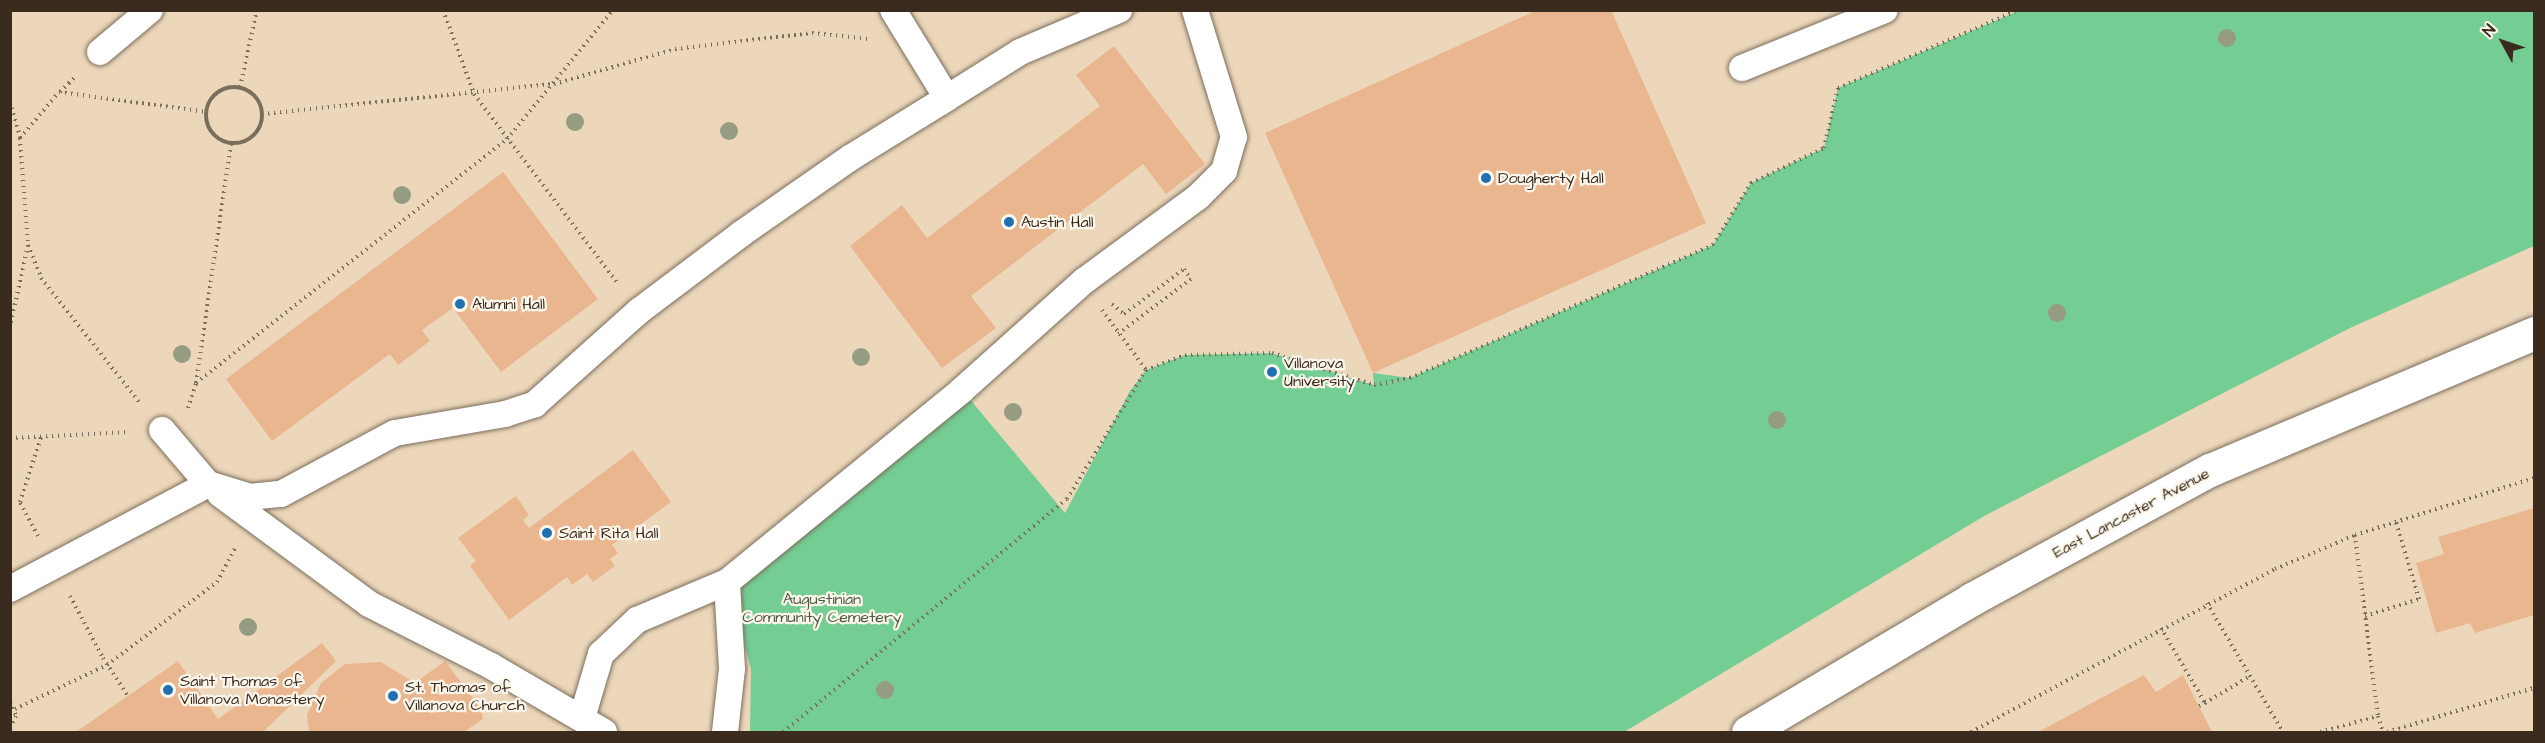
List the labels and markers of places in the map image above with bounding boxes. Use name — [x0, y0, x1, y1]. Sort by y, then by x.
place label: Dougherty Hall — [1498, 168, 1604, 188]
marker: Dougherty Hall — [1479, 171, 1493, 185]
place label: Austin Hall — [1021, 212, 1094, 232]
marker: Austin Hall — [1002, 215, 1016, 229]
place label: Alumni Hall — [472, 294, 545, 314]
marker: Alumni Hall — [453, 297, 467, 311]
place label: Villanova University — [1284, 353, 1355, 391]
marker: Villanova University — [1265, 365, 1279, 379]
place label: Saint Rita Hall — [559, 523, 658, 543]
marker: Saint Rita Hall — [540, 526, 554, 540]
place label: Saint Thomas of Villanova Monastery — [180, 671, 325, 709]
place label: St. Thomas of Villanova Church — [405, 677, 525, 715]
marker: Saint Thomas of Villanova Monastery — [161, 683, 175, 697]
marker: St. Thomas of Villanova Church — [386, 689, 400, 703]

